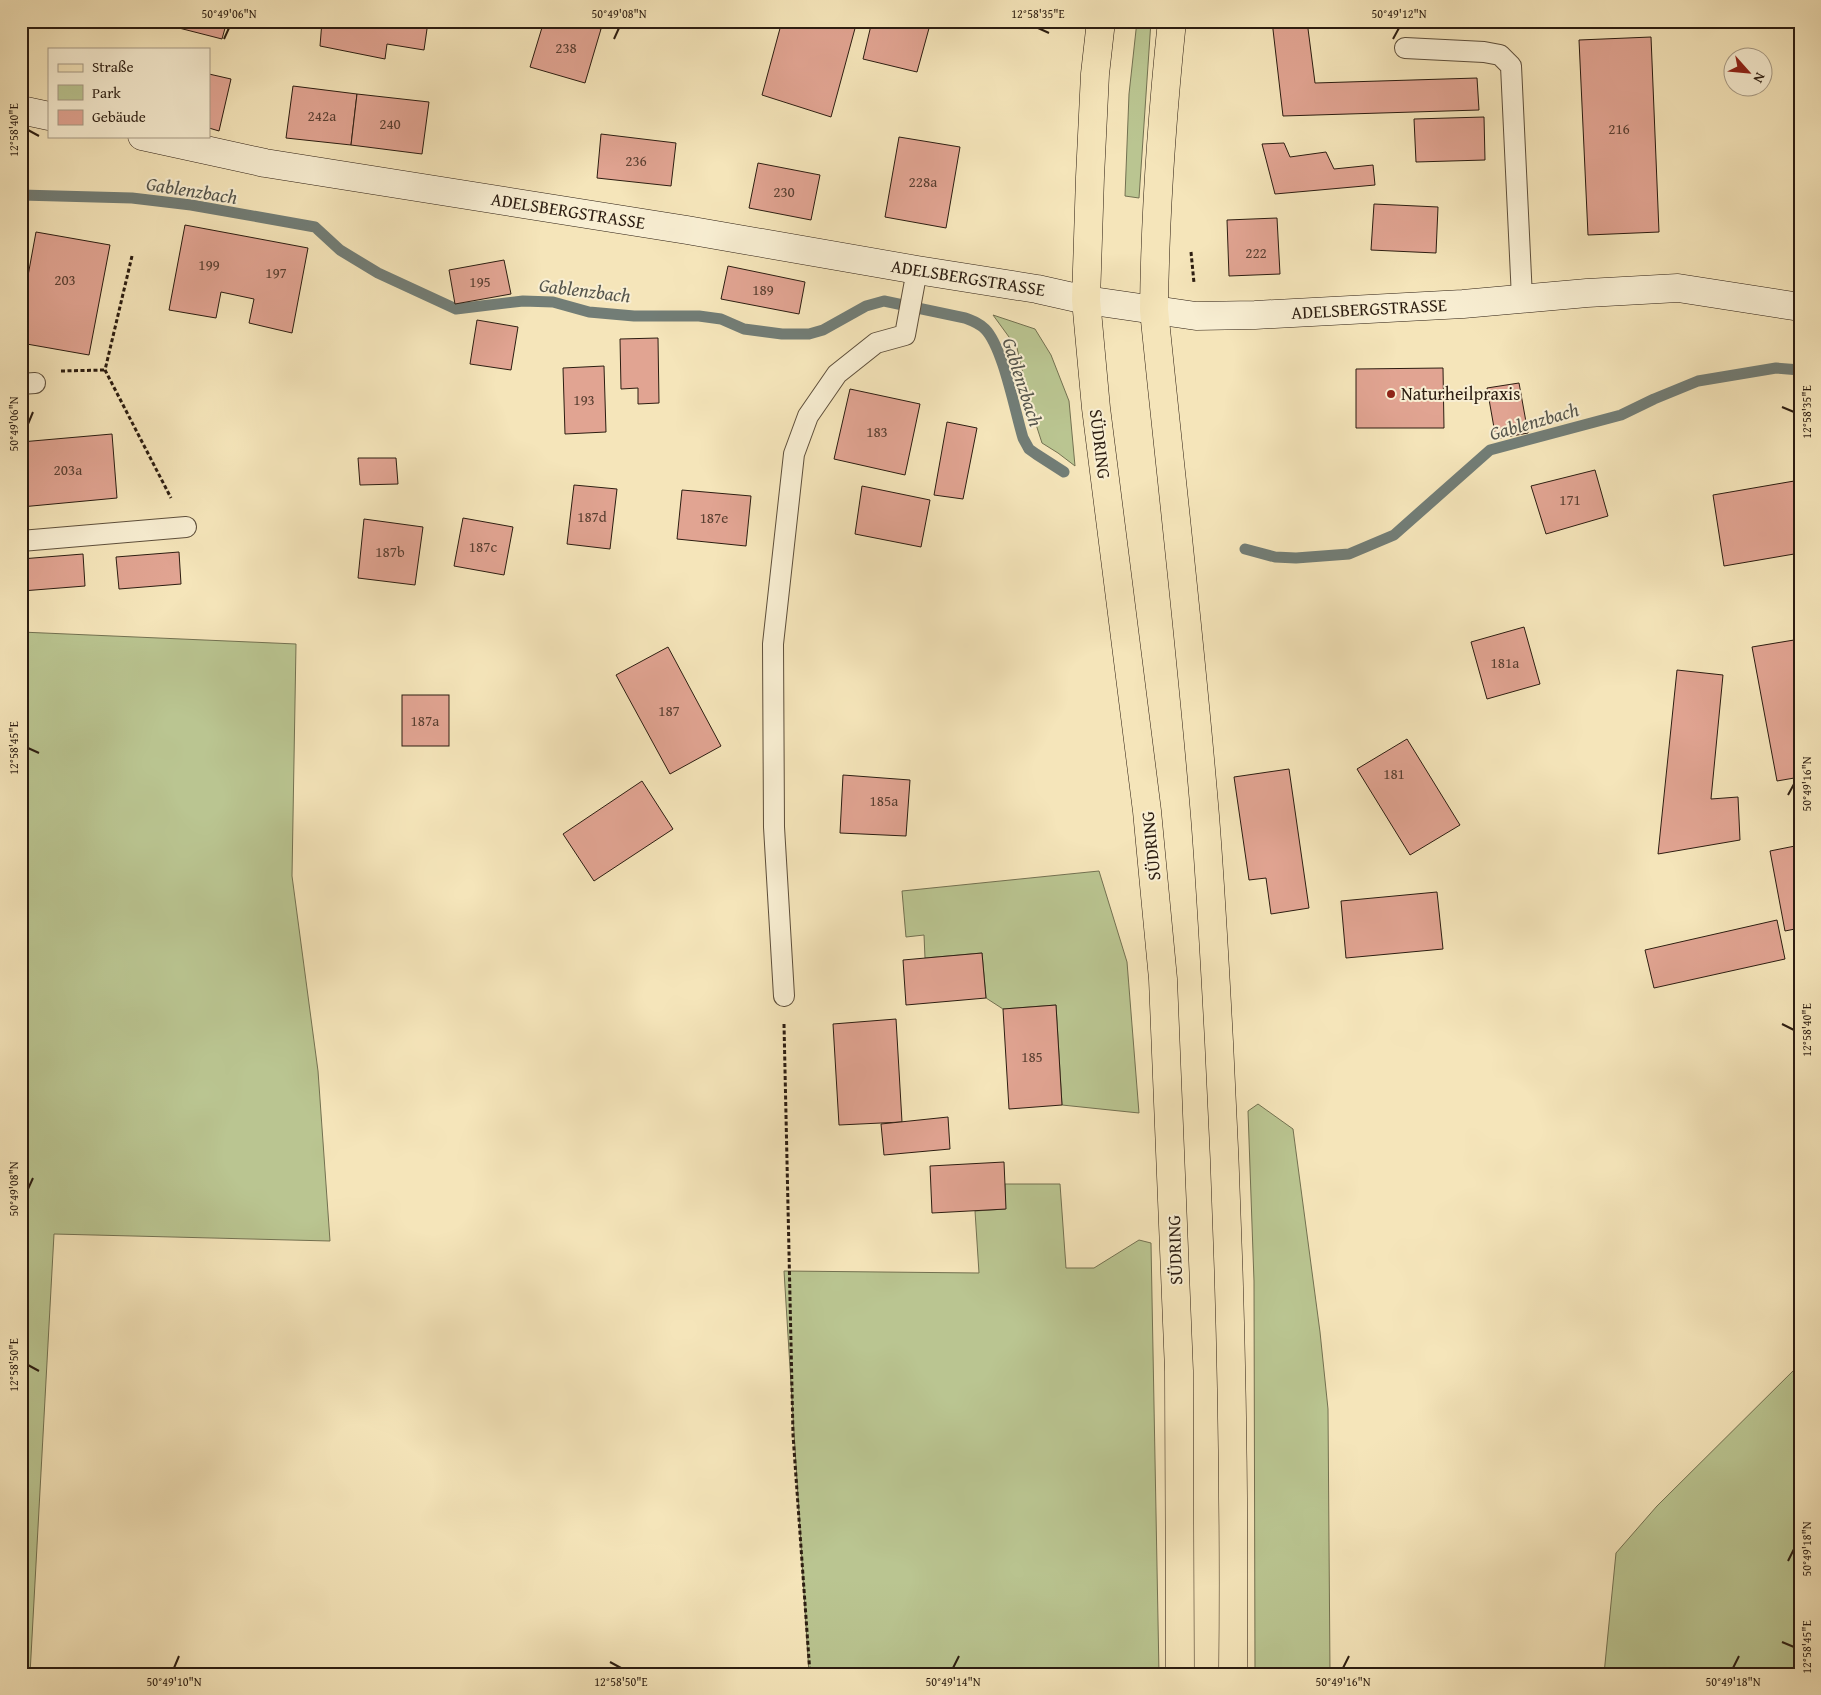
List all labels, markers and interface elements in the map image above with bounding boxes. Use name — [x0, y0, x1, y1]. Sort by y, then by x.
text: 50°49'06"N — [201, 5, 257, 22]
text: 50°49'08"N — [591, 5, 647, 22]
text: 12°58'35"E — [1011, 5, 1065, 22]
text: 50°49'12"N — [1371, 5, 1427, 22]
house number: 238 — [555, 37, 577, 58]
legend — [48, 48, 210, 138]
north arrow — [1724, 48, 1774, 98]
text: Straße — [92, 56, 134, 77]
text: N — [1748, 69, 1771, 87]
text: Park — [92, 82, 121, 103]
text: 12°58'40"E — [5, 103, 22, 157]
house number: 242a — [308, 105, 336, 126]
text: Gebäude — [92, 106, 146, 127]
house number: 240 — [379, 113, 401, 134]
house number: 216 — [1608, 118, 1630, 139]
house number: 236 — [625, 150, 647, 171]
water label: Gablenzbach — [144, 169, 240, 211]
house number: 228a — [909, 171, 937, 192]
house number: 230 — [773, 181, 795, 202]
street label: ADELSBERGSTRASSE — [489, 185, 647, 236]
house number: 222 — [1245, 242, 1267, 263]
street label: ADELSBERGSTRASSE — [889, 252, 1047, 303]
house number: 199 — [198, 254, 220, 275]
house number: 197 — [265, 262, 287, 283]
house number: 203 — [54, 269, 76, 290]
house number: 195 — [469, 271, 491, 292]
water label: Gablenzbach — [538, 271, 633, 310]
house number: 189 — [752, 279, 774, 300]
street label: ADELSBERGSTRASSE — [1291, 291, 1447, 326]
water label: Gablenzbach — [995, 334, 1051, 430]
place label: Naturheilpraxis — [1401, 380, 1520, 407]
text: 12°58'35"E — [1798, 385, 1815, 439]
marker: Naturheilpraxis — [1385, 388, 1397, 400]
house number: 193 — [573, 389, 595, 410]
water label: Gablenzbach — [1486, 395, 1582, 447]
text: 50°49'06"N — [5, 396, 22, 452]
street label: SÜDRING — [1083, 408, 1118, 481]
house number: 183 — [866, 421, 888, 442]
house number: 203a — [54, 459, 82, 480]
house number: 171 — [1559, 489, 1581, 510]
house number: 187d — [577, 506, 607, 527]
house number: 187e — [700, 507, 728, 528]
house number: 187c — [469, 536, 498, 557]
house number: 187b — [375, 541, 405, 562]
house number: 181a — [1491, 652, 1519, 673]
house number: 187 — [658, 700, 680, 721]
house number: 187a — [411, 710, 439, 731]
text: 12°58'45"E — [5, 721, 22, 775]
text: 50°49'16"N — [1798, 756, 1815, 812]
house number: 181 — [1383, 763, 1405, 784]
house number: 185a — [870, 790, 898, 811]
street label: SÜDRING — [1133, 810, 1168, 882]
text: 12°58'40"E — [1798, 1003, 1815, 1057]
house number: 185 — [1021, 1046, 1043, 1067]
text: 50°49'08"N — [5, 1161, 22, 1217]
street label: SÜDRING — [1160, 1214, 1189, 1285]
text: 12°58'50"E — [5, 1338, 22, 1392]
text: 50°49'18"N — [1798, 1521, 1815, 1577]
text: 12°58'45"E — [1798, 1620, 1815, 1674]
text: 50°49'10"N — [146, 1673, 202, 1690]
text: 12°58'50"E — [594, 1673, 648, 1690]
text: 50°49'14"N — [925, 1673, 981, 1690]
text: 50°49'16"N — [1315, 1673, 1371, 1690]
text: 50°49'18"N — [1705, 1673, 1761, 1690]

